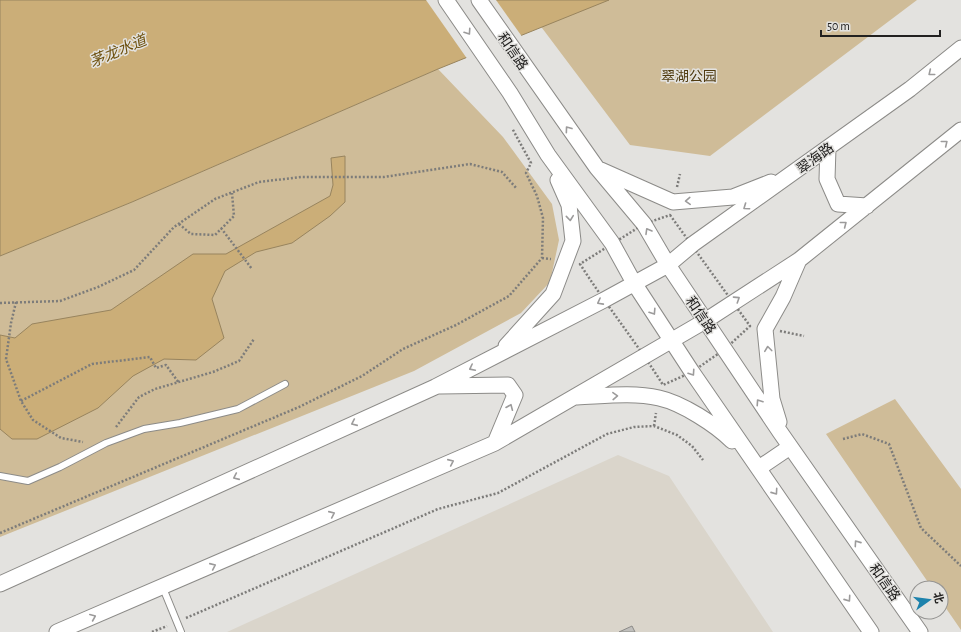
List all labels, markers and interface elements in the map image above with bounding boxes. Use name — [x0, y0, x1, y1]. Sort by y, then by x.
scale bar — [821, 12, 940, 38]
text: 50 m — [827, 20, 850, 32]
one-way arrow — [464, 28, 471, 35]
street label: 和信路 — [495, 30, 531, 73]
water label: 茅龙水道 — [87, 31, 151, 70]
one-way arrow — [928, 68, 935, 75]
park label: 翠湖公园 — [661, 69, 717, 84]
one-way arrow — [566, 126, 573, 133]
street label: 翠海路 — [794, 140, 837, 177]
one-way arrow — [941, 141, 948, 148]
one-way arrow — [685, 197, 691, 205]
one-way arrow — [743, 202, 750, 210]
one-way arrow — [566, 215, 575, 221]
one-way arrow — [839, 222, 846, 229]
one-way arrow — [646, 228, 653, 235]
street label: 和信路 — [683, 294, 719, 337]
one-way arrow — [733, 296, 740, 304]
one-way arrow — [597, 297, 604, 305]
one-way arrow — [648, 307, 655, 314]
one-way arrow — [764, 346, 773, 352]
one-way arrow — [469, 363, 476, 370]
one-way arrow — [688, 369, 695, 376]
one-way arrow — [612, 392, 618, 400]
one-way arrow — [757, 399, 764, 406]
one-way arrow — [506, 404, 514, 411]
one-way arrow — [351, 418, 359, 426]
one-way arrow — [447, 459, 455, 467]
one-way arrow — [233, 472, 240, 480]
one-way arrow — [770, 487, 777, 494]
one-way arrow — [328, 511, 336, 519]
one-way arrow — [855, 540, 862, 547]
street label: 和信路 — [866, 561, 903, 604]
one-way arrow — [209, 563, 216, 571]
north arrow — [909, 580, 949, 620]
text: 北 — [932, 591, 945, 604]
one-way arrow — [843, 594, 850, 601]
one-way arrow — [89, 614, 97, 622]

